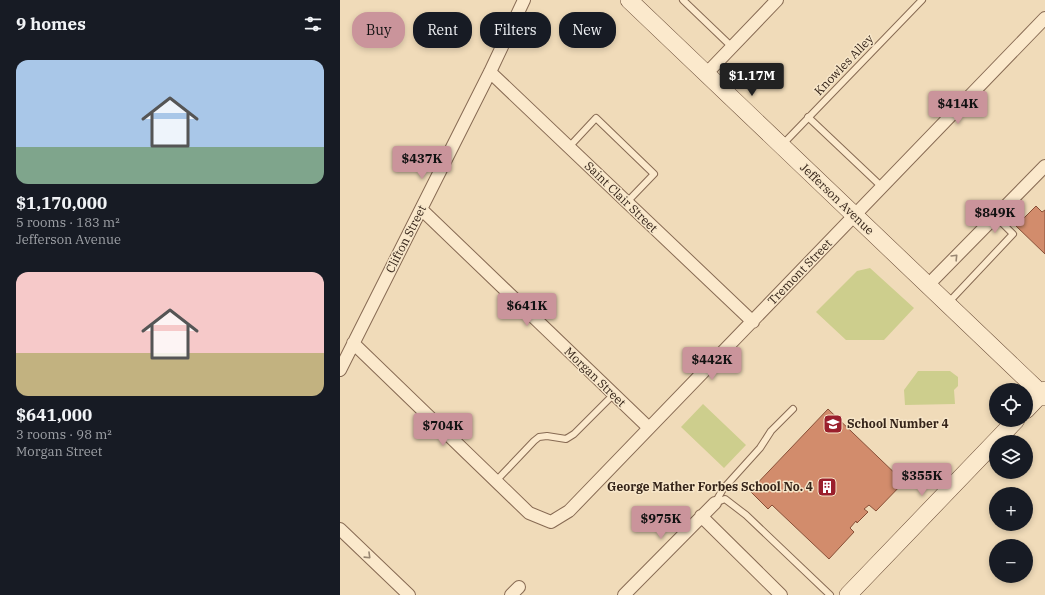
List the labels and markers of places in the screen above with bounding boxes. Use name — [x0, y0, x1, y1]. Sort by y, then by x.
pin: $1.17M — [719, 63, 785, 97]
pin: $414K — [930, 91, 986, 125]
pin: $437K — [394, 146, 450, 180]
pin: $849K — [967, 200, 1023, 234]
pin: $641K — [499, 293, 555, 327]
pin: $442K — [684, 347, 740, 381]
pin: $704K — [415, 413, 471, 447]
school or university icon: School Number 4 — [822, 413, 844, 435]
place label: School Number 4 — [847, 416, 949, 431]
pin: $355K — [894, 463, 950, 497]
building icon: George Mather Forbes School No. 4 — [816, 476, 838, 498]
place label: George Mather Forbes School No. 4 — [607, 479, 813, 494]
pin: $975K — [633, 506, 689, 540]

